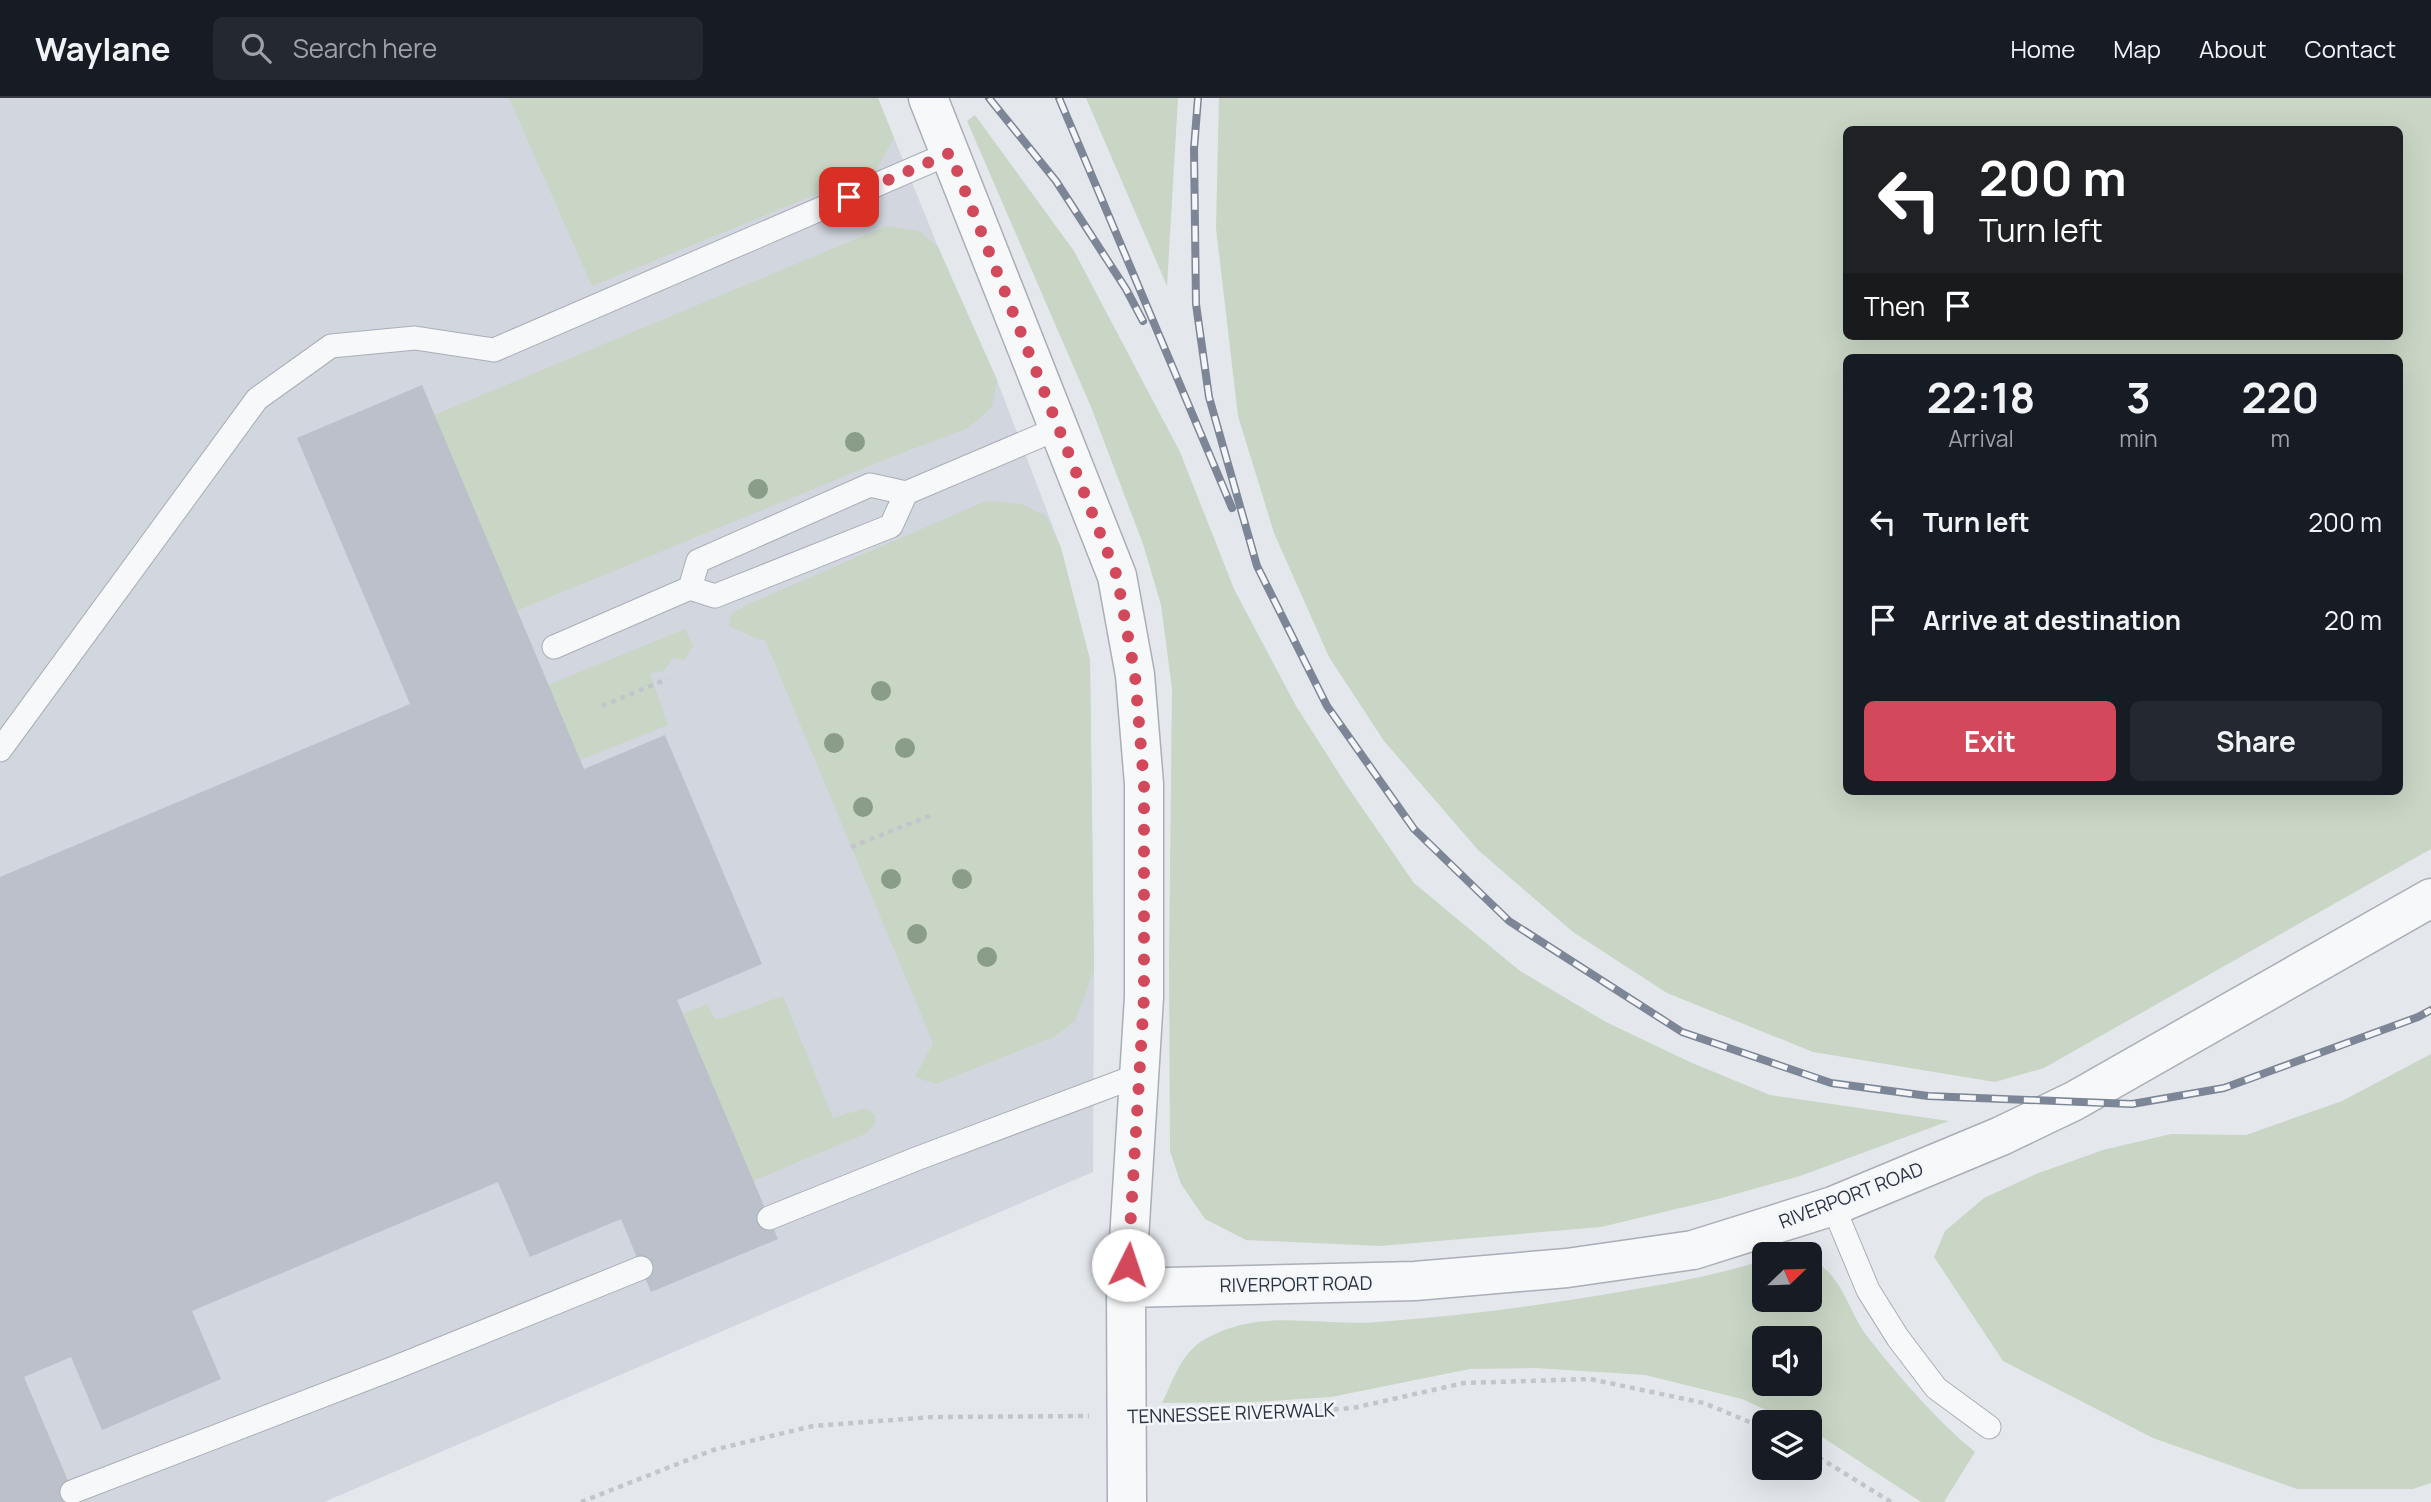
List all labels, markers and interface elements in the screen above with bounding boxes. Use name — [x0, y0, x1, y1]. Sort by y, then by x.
search box — [213, 17, 703, 80]
text: Waylane — [35, 26, 171, 71]
icon: search — [237, 29, 275, 67]
text: Search here — [293, 30, 437, 66]
text: Home — [2010, 32, 2075, 65]
text: Map — [2113, 32, 2161, 65]
text: About — [2199, 32, 2267, 65]
text: Contact — [2305, 32, 2396, 65]
text: 200 m — [1979, 144, 2127, 211]
icon: left — [1864, 154, 1955, 245]
pin — [819, 167, 879, 227]
icon: arrive — [830, 178, 868, 216]
text: Turn left — [1979, 208, 2103, 252]
icon: arrive — [1939, 287, 1977, 325]
text: Then — [1864, 288, 1925, 324]
text: 22:18 — [1927, 368, 2035, 426]
text: 3 — [2126, 368, 2151, 426]
text: 220 — [2242, 368, 2319, 426]
text: Arrival — [1948, 422, 2014, 454]
text: min — [2119, 422, 2158, 454]
text: m — [2271, 422, 2290, 454]
icon: left — [1864, 503, 1902, 541]
text: Turn left — [1923, 504, 2030, 540]
text: 200 m — [2308, 504, 2382, 540]
icon: arrive — [1864, 601, 1902, 639]
text: Arrive at destination — [1923, 602, 2181, 638]
text: 20 m — [2324, 602, 2382, 638]
button: Exit — [1864, 701, 2116, 781]
button: Share — [2130, 701, 2382, 781]
street label: RIVERPORT ROAD — [1775, 1156, 1927, 1234]
position arrow — [1091, 1228, 1165, 1302]
north arrow — [1752, 1242, 1822, 1312]
map controls — [1752, 1242, 1822, 1480]
street label: RIVERPORT ROAD — [1219, 1270, 1373, 1298]
button: sound — [1752, 1326, 1822, 1396]
street label: TENNESSEE RIVERWALK — [1127, 1396, 1336, 1430]
button: layers — [1752, 1410, 1822, 1480]

